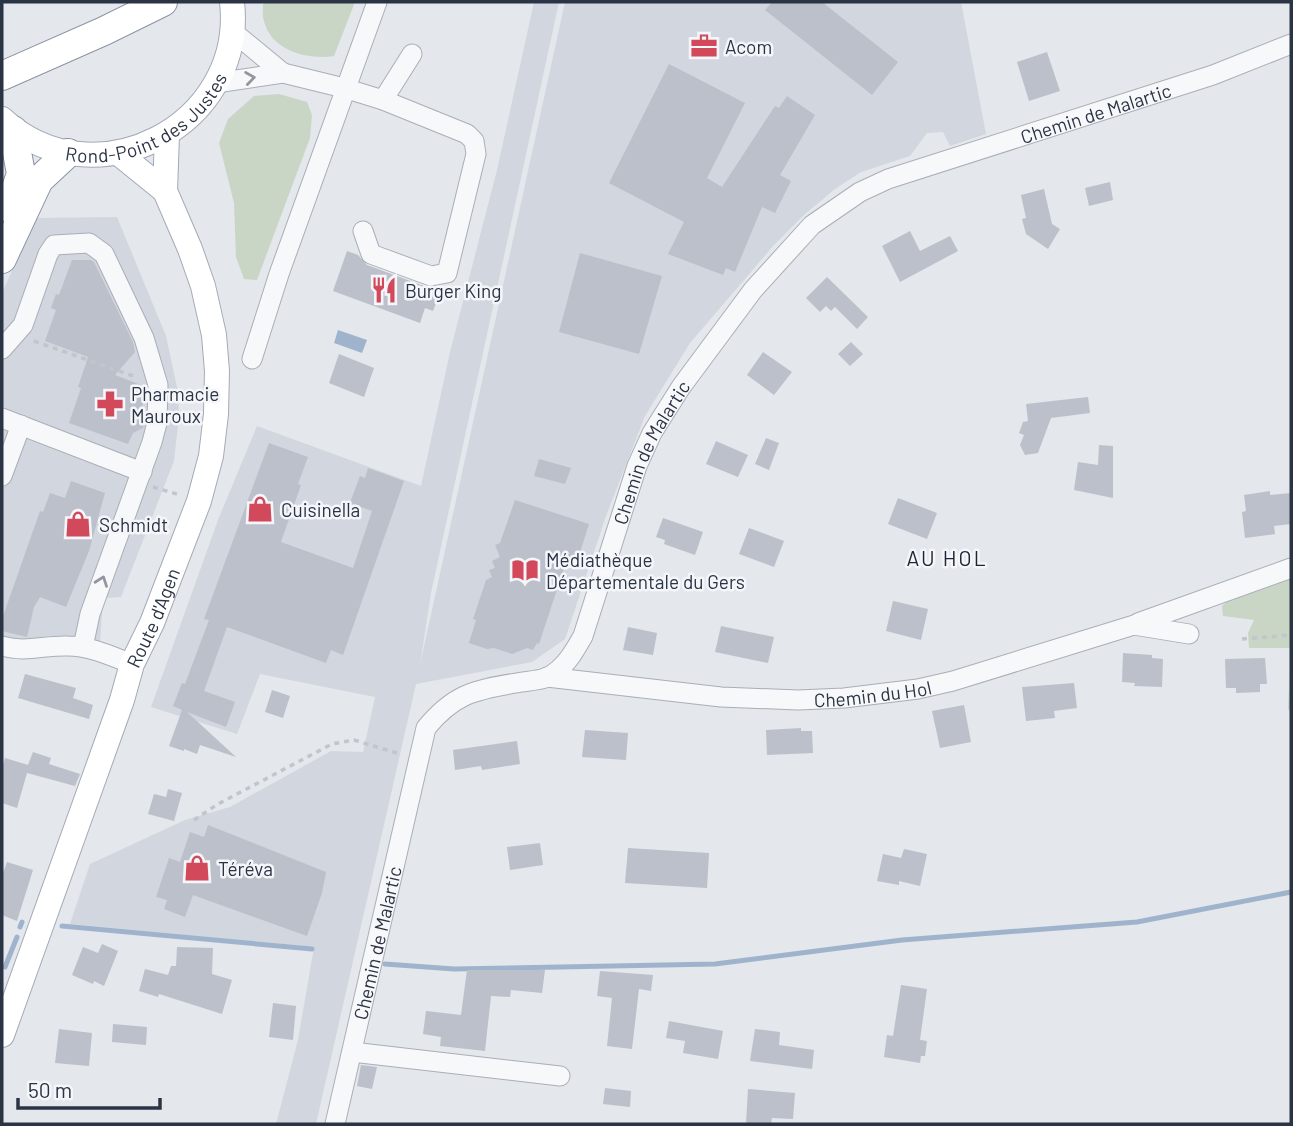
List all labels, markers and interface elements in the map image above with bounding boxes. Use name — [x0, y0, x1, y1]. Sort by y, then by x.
office icon: Acom — [689, 31, 719, 61]
place label: Acom — [725, 35, 772, 58]
street label: Rond-Point des Justes — [64, 69, 231, 166]
one-way arrow — [244, 71, 255, 86]
street label: Chemin de Malartic — [1017, 78, 1174, 147]
restaurant icon: Burger King — [369, 275, 399, 305]
place label: Burger King — [405, 279, 501, 302]
street label: Chemin de Malartic — [608, 375, 694, 527]
place label: Pharmacie Mauroux — [131, 382, 219, 427]
pharmacy icon: Pharmacie Mauroux — [95, 389, 125, 419]
shop icon: Cuisinella — [245, 494, 275, 524]
place label: Cuisinella — [281, 498, 360, 521]
shop icon: Schmidt — [63, 509, 93, 539]
place label: Schmidt — [99, 513, 168, 536]
district label: AU HOL — [906, 545, 988, 570]
place label: Médiathèque Départementale du Gers — [546, 548, 745, 593]
library icon: Médiathèque Départementale du Gers — [510, 555, 540, 585]
street label: Route d'Agen — [121, 564, 184, 671]
one-way arrow — [94, 576, 108, 588]
street label: Chemin du Hol — [813, 675, 933, 711]
shop icon: Téréva — [182, 853, 212, 883]
place label: Téréva — [218, 857, 273, 880]
street label: Chemin de Malartic — [348, 864, 405, 1022]
scale bar — [18, 1066, 159, 1110]
text: 50 m — [28, 1077, 72, 1102]

